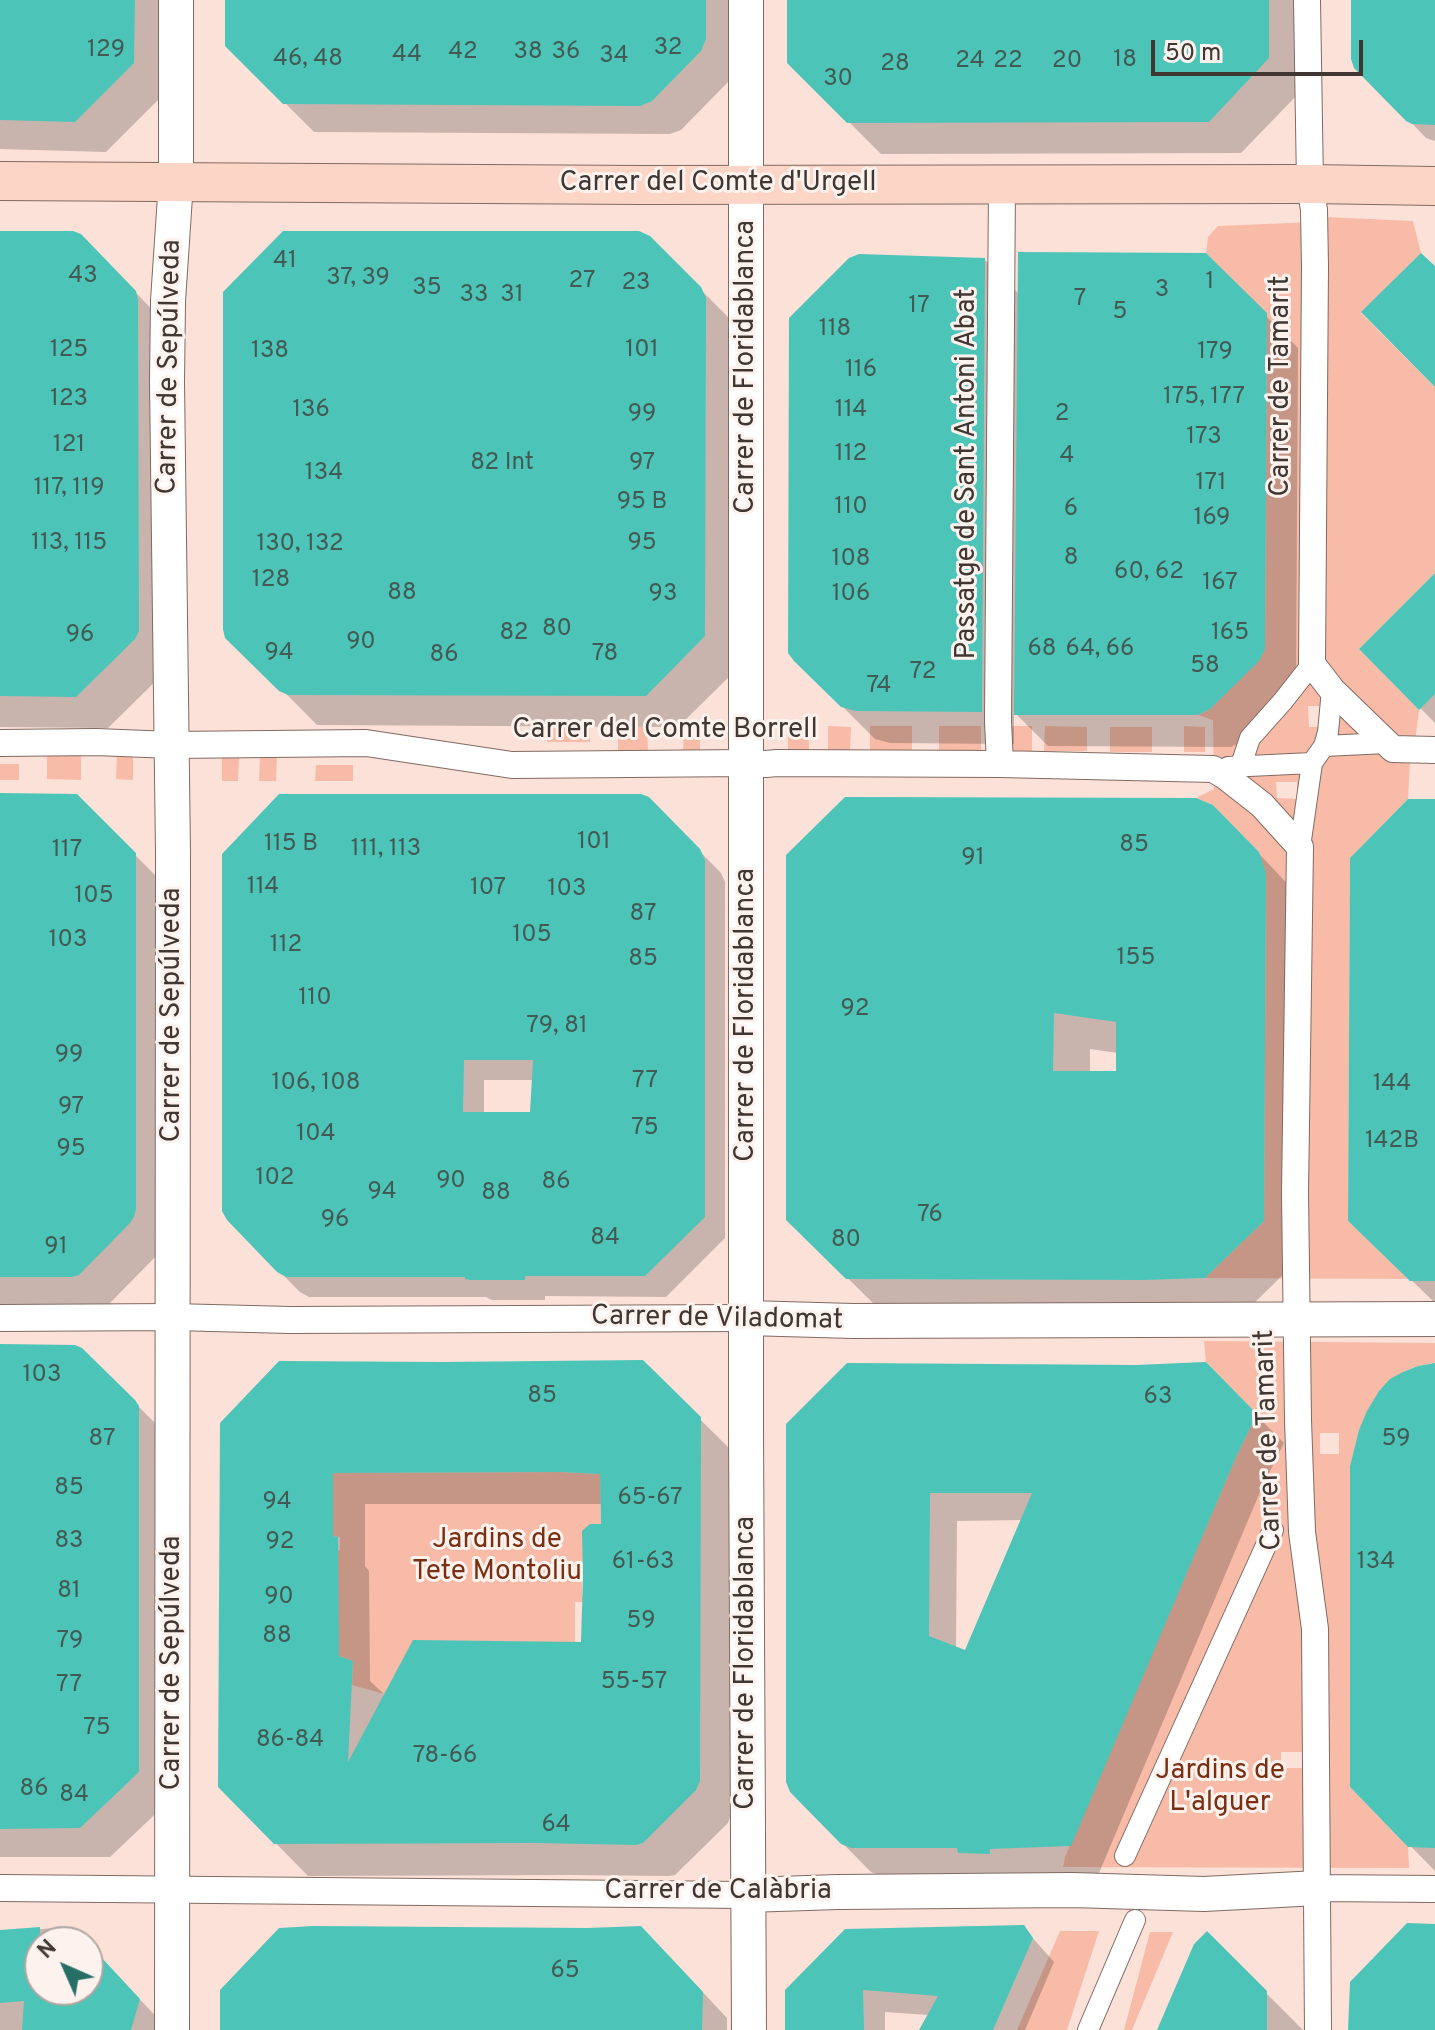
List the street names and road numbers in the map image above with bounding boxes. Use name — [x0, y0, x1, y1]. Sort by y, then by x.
street label: Carrer del Comte d'Urgell — [559, 167, 877, 201]
street label: Carrer de Floridablanca — [730, 220, 764, 514]
street label: Carrer de Sepúlveda — [152, 239, 190, 495]
street label: Carrer de Tamarit — [1265, 275, 1299, 497]
street label: Passatge de Sant Antoni Abat — [951, 288, 985, 660]
street label: Carrer del Comte Borrell — [512, 714, 818, 748]
street label: Carrer de Floridablanca — [730, 868, 764, 1162]
street label: Carrer de Sepúlveda — [156, 887, 190, 1143]
street label: Carrer de Viladomat — [591, 1301, 843, 1339]
street label: Carrer de Tamarit — [1249, 1329, 1291, 1551]
street label: Carrer de Floridablanca — [730, 1516, 764, 1810]
street label: Carrer de Sepúlveda — [156, 1535, 190, 1791]
street label: Carrer de Calàbria — [604, 1875, 832, 1909]

